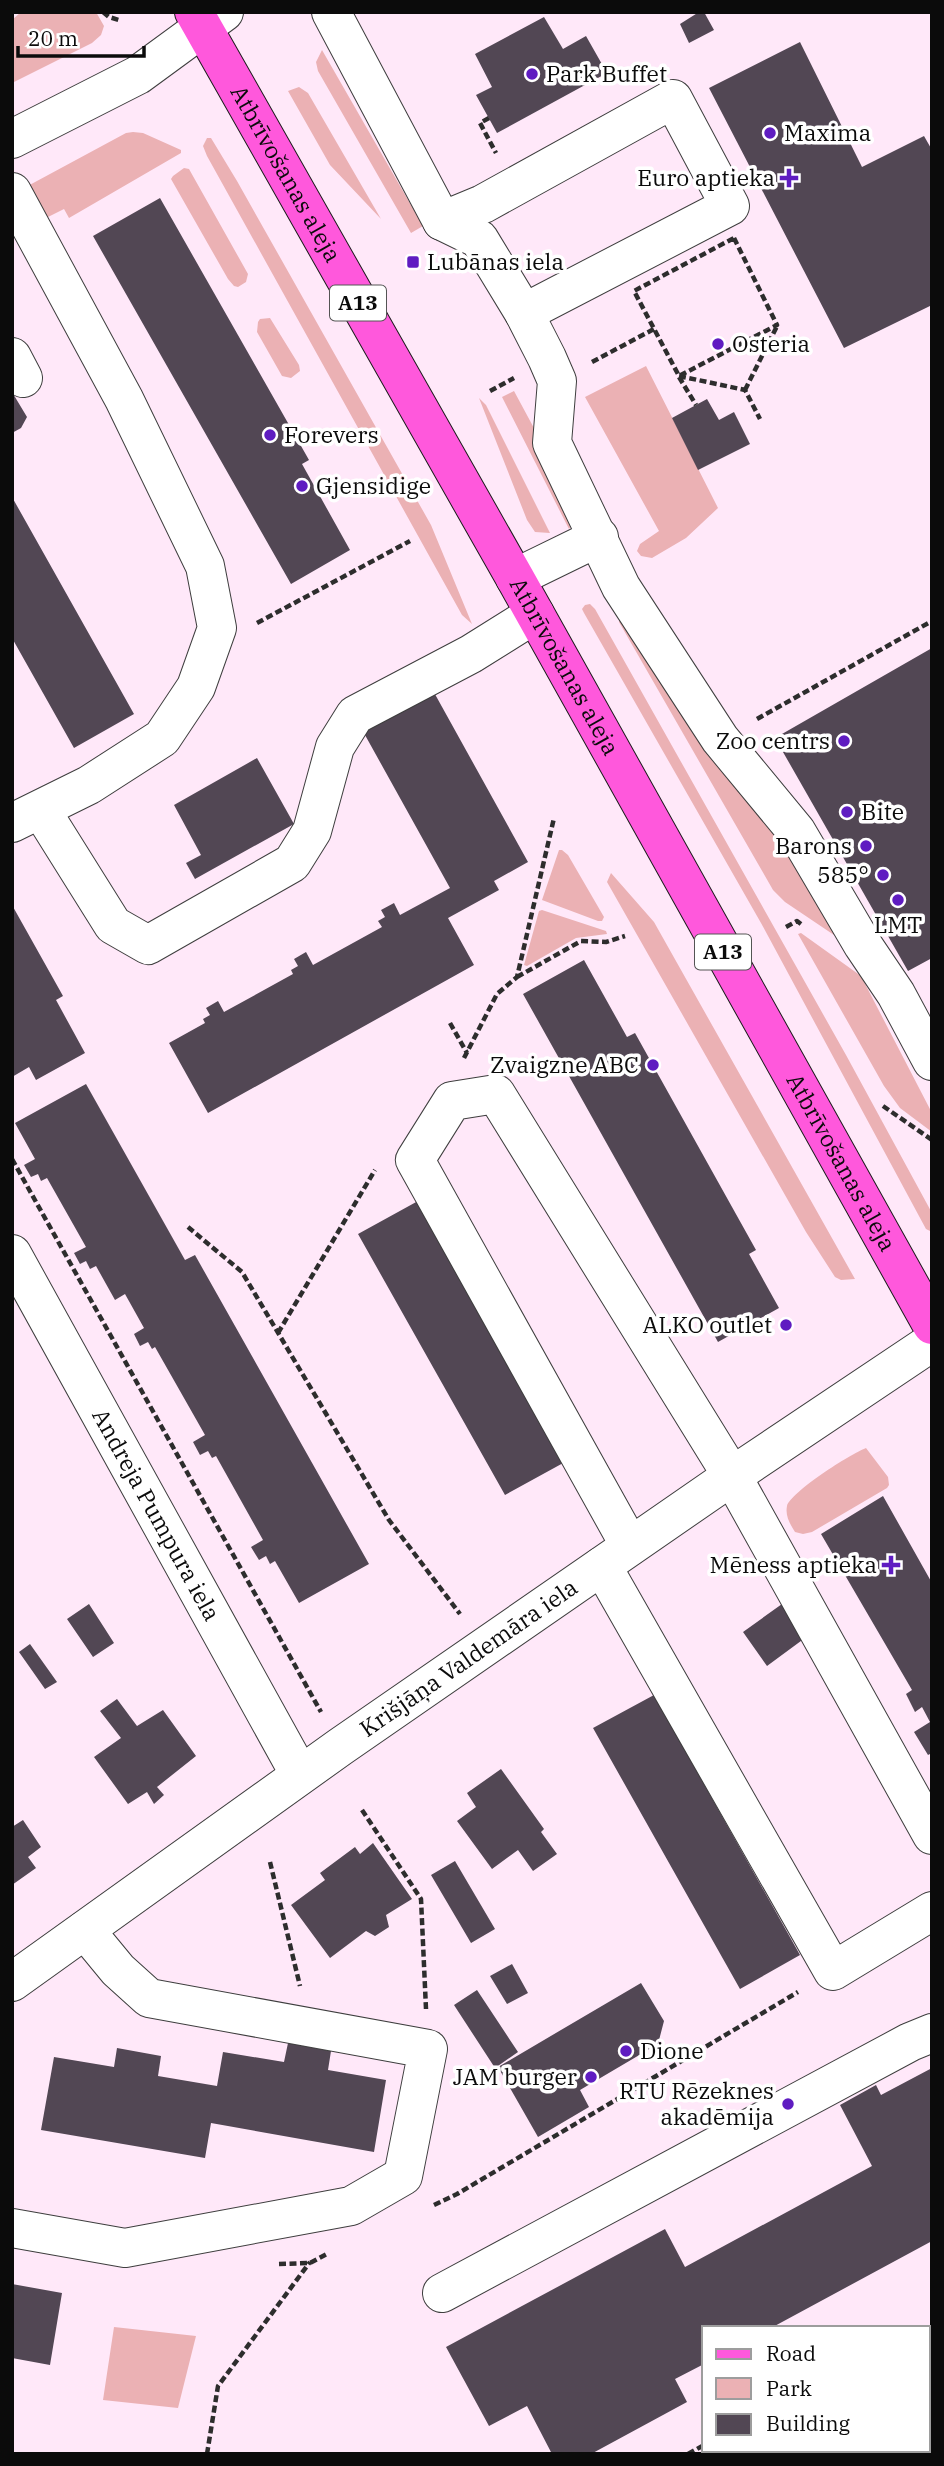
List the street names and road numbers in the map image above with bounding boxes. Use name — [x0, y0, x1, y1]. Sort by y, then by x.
street label: Atbrīvošanas aleja — [225, 79, 349, 267]
road number: A13 — [330, 286, 386, 320]
street label: Atbrīvošanas aleja — [504, 572, 627, 760]
road number: A13 — [695, 934, 751, 970]
street label: Atbrīvošanas aleja — [781, 1068, 904, 1256]
street label: Andreja Pumpura iela — [86, 1403, 228, 1626]
street label: Krišjāņa Valdemāra iela — [353, 1571, 583, 1743]

